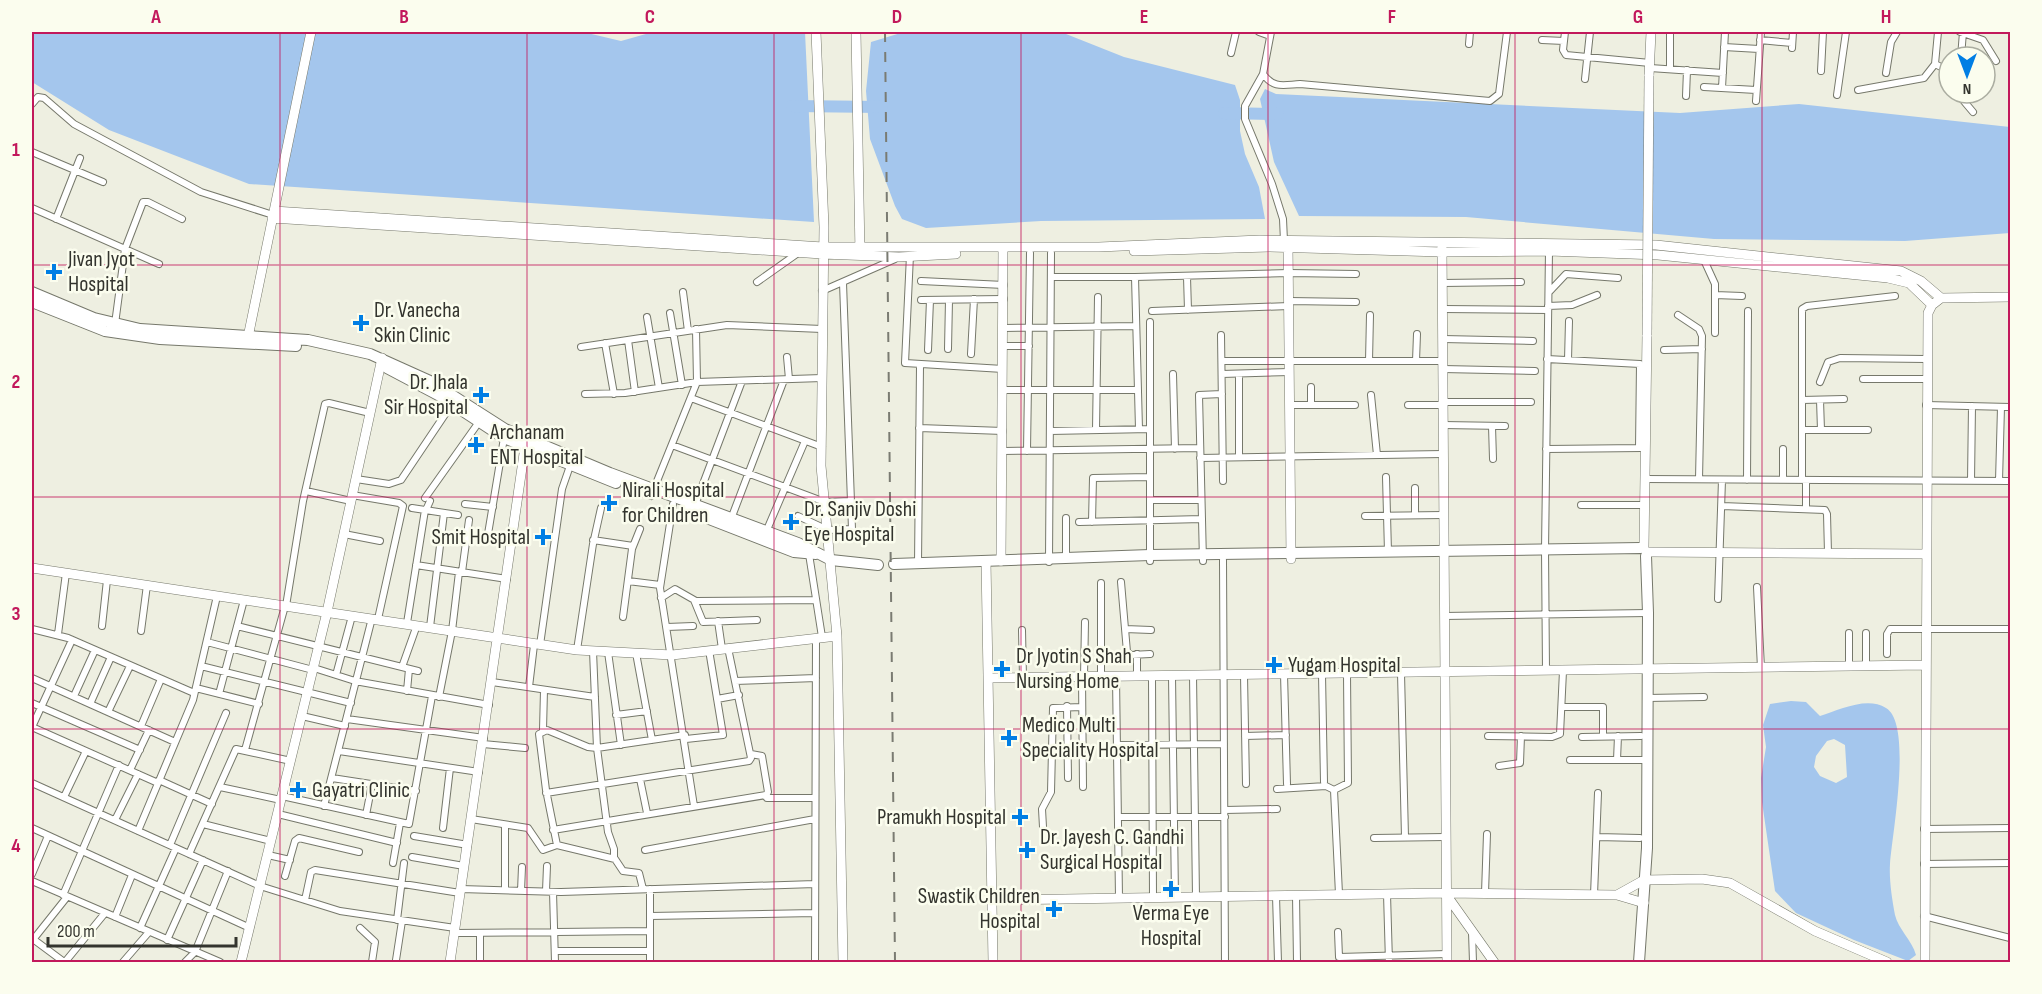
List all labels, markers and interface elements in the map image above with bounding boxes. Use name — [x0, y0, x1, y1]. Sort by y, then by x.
text: A — [150, 5, 161, 29]
text: B — [399, 5, 409, 29]
text: C — [645, 5, 655, 29]
text: D — [892, 5, 902, 29]
text: E — [1140, 5, 1148, 29]
text: F — [1388, 5, 1396, 29]
text: G — [1633, 5, 1643, 29]
text: H — [1881, 5, 1891, 29]
north arrow — [1937, 45, 1997, 105]
text: N — [1963, 79, 1971, 98]
text: 1 — [12, 138, 20, 162]
place label: Jivan Jyot Hospital — [67, 246, 135, 298]
marker: Jivan Jyot Hospital — [45, 263, 63, 281]
place label: Dr. Vanecha Skin Clinic — [374, 297, 460, 349]
marker: Dr. Vanecha Skin Clinic — [352, 314, 370, 332]
place label: Dr. Jhala Sir Hospital — [384, 369, 468, 421]
text: 2 — [12, 370, 20, 394]
marker: Dr. Jhala Sir Hospital — [472, 386, 490, 404]
place label: Archanam ENT Hospital — [489, 419, 583, 471]
marker: Archanam ENT Hospital — [467, 436, 485, 454]
place label: Nirali Hospital for Children — [622, 477, 724, 529]
marker: Nirali Hospital for Children — [600, 494, 618, 512]
place label: Dr. Sanjiv Doshi Eye Hospital — [804, 496, 916, 548]
marker: Dr. Sanjiv Doshi Eye Hospital — [782, 513, 800, 531]
place label: Smit Hospital — [432, 524, 530, 551]
marker: Smit Hospital — [534, 528, 552, 546]
text: 3 — [12, 602, 21, 626]
place label: Dr Jyotin S Shah Nursing Home — [1016, 643, 1132, 695]
place label: Yugam Hospital — [1288, 652, 1401, 679]
marker: Yugam Hospital — [1265, 656, 1283, 674]
marker: Dr Jyotin S Shah Nursing Home — [993, 660, 1011, 678]
place label: Medico Multi Speciality Hospital — [1022, 712, 1159, 764]
marker: Medico Multi Speciality Hospital — [1000, 729, 1018, 747]
place label: Gayatri Clinic — [312, 777, 410, 804]
marker: Gayatri Clinic — [289, 781, 307, 799]
place label: Pramukh Hospital — [877, 804, 1006, 831]
marker: Pramukh Hospital — [1011, 808, 1029, 826]
place label: Dr. Jayesh C. Gandhi Surgical Hospital — [1040, 824, 1184, 876]
text: 4 — [11, 834, 21, 858]
marker: Dr. Jayesh C. Gandhi Surgical Hospital — [1018, 841, 1036, 859]
marker: Verma Eye Hospital — [1162, 880, 1180, 898]
place label: Swastik Children Hospital — [918, 883, 1040, 935]
marker: Swastik Children Hospital — [1045, 900, 1063, 918]
place label: Verma Eye Hospital — [1133, 900, 1209, 952]
scale bar — [48, 910, 236, 948]
text: 200 m — [57, 921, 95, 942]

